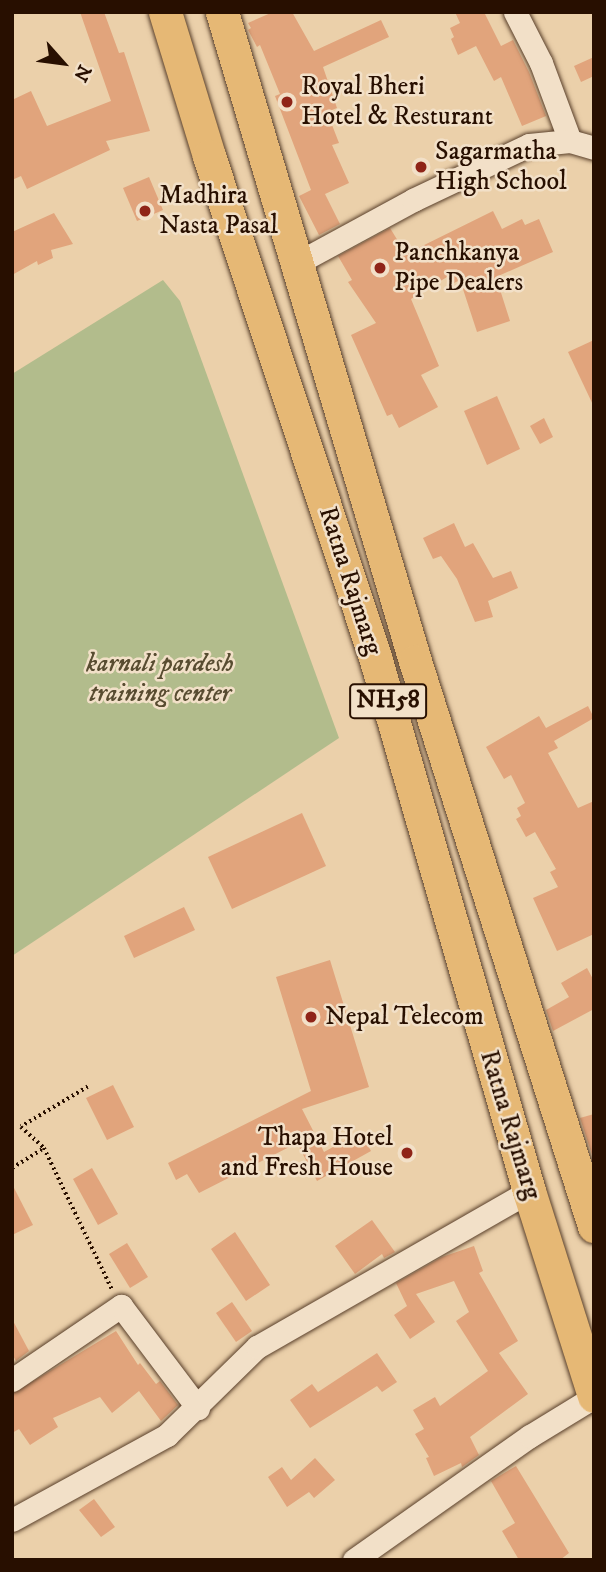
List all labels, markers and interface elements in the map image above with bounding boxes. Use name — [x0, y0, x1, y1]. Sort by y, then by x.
north arrow — [28, 28, 98, 98]
text: N — [68, 61, 96, 85]
place label: Royal Bheri Hotel & Resturant — [301, 71, 493, 132]
marker: Royal Bheri Hotel & Resturant — [279, 94, 295, 110]
place label: Sagarmatha High School — [435, 136, 567, 198]
marker: Sagarmatha High School — [413, 159, 429, 175]
place label: Madhira Nasta Pasal — [159, 180, 278, 242]
marker: Madhira Nasta Pasal — [137, 203, 153, 219]
place label: Panchkanya Pipe Dealers — [394, 237, 523, 298]
marker: Panchkanya Pipe Dealers — [372, 260, 388, 276]
street label: Ratna Rajmarg — [311, 503, 389, 659]
park label: karnali pardesh training center — [86, 648, 234, 710]
road number: NH58 — [348, 680, 428, 722]
place label: Nepal Telecom — [325, 1001, 484, 1033]
marker: Nepal Telecom — [303, 1009, 319, 1025]
street label: Ratna Rajmarg — [473, 1047, 547, 1203]
place label: Thapa Hotel and Fresh House — [221, 1122, 393, 1184]
marker: Thapa Hotel and Fresh House — [399, 1145, 415, 1161]

